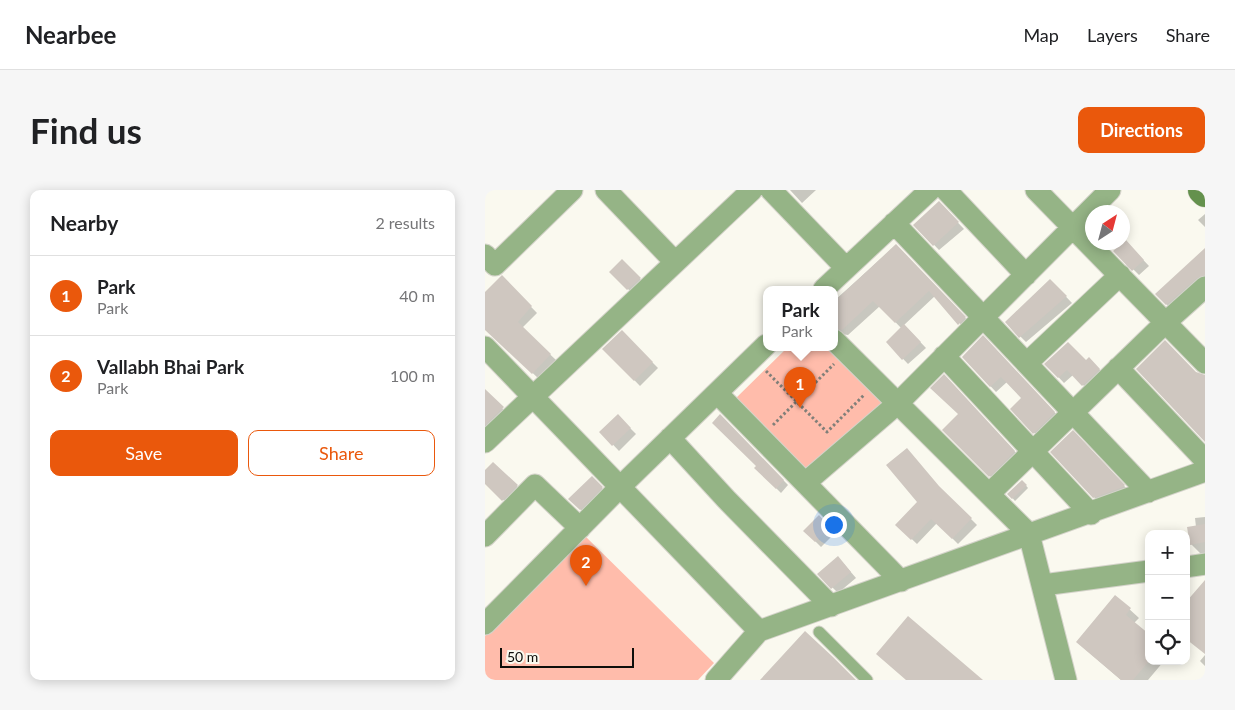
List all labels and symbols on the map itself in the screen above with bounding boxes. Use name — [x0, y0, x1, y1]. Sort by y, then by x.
north arrow — [1085, 205, 1130, 250]
pin: 1 — [784, 367, 816, 408]
your location — [821, 512, 847, 538]
pin: 2 — [570, 545, 602, 586]
scale bar — [500, 645, 634, 668]

